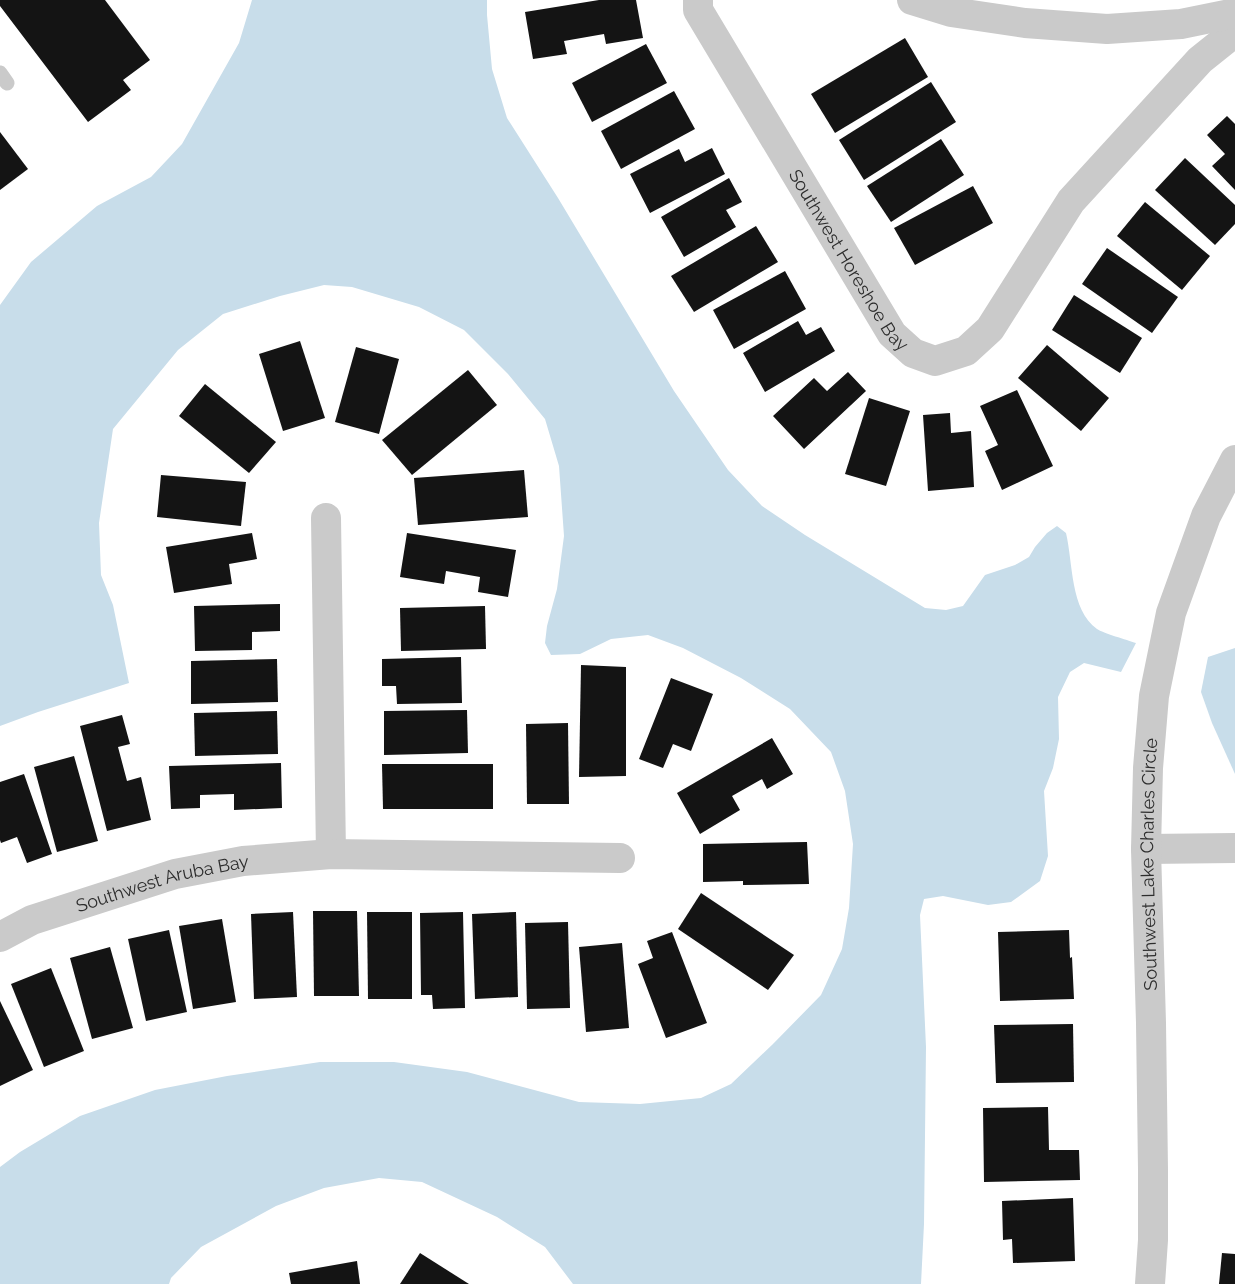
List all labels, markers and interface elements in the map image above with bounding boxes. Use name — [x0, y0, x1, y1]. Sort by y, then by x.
street label: Southwest Horeshoe Bay — [785, 165, 913, 355]
street label: Southwest Lake Charles Circle — [1135, 737, 1161, 991]
street label: Southwest Aruba Bay — [73, 850, 250, 916]

